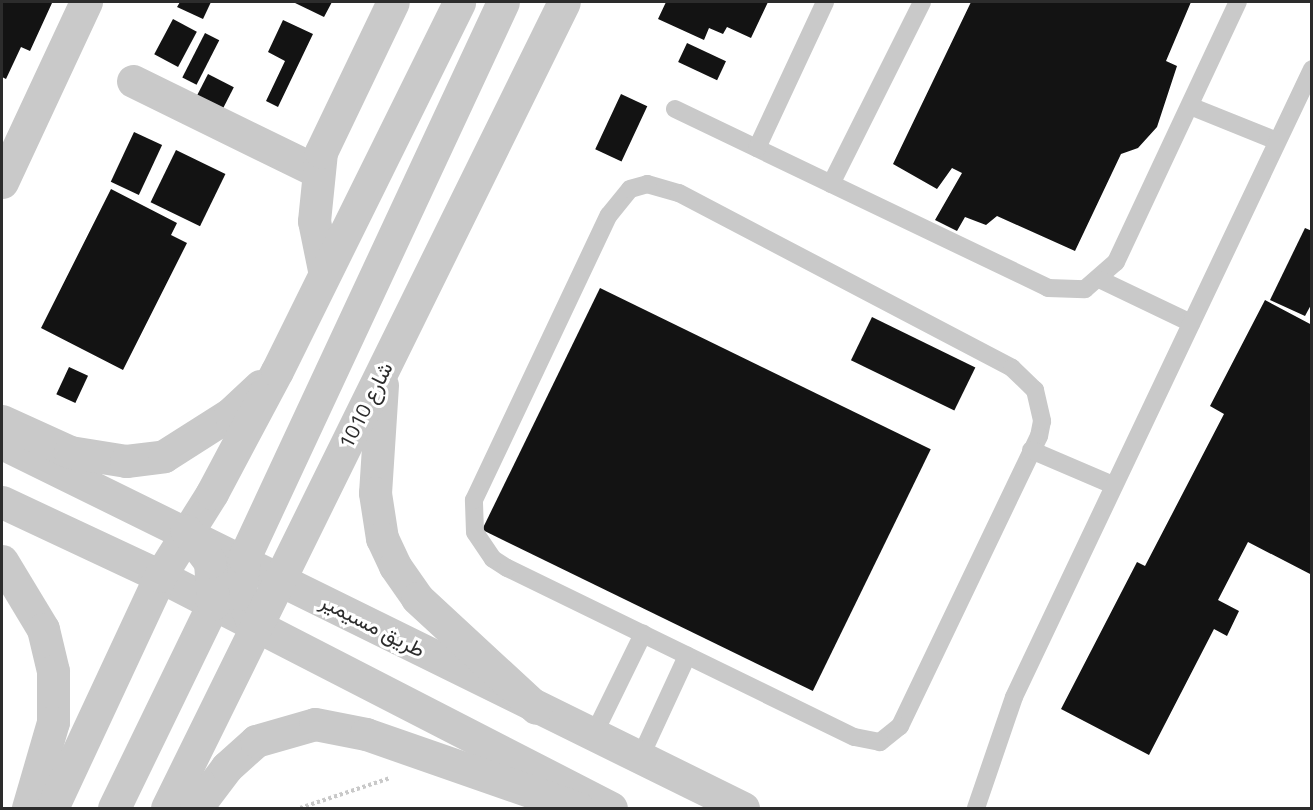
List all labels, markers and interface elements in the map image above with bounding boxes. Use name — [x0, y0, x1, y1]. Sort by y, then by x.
street label: شارع 1010 — [332, 357, 398, 453]
street label: طريق مسيمير — [316, 588, 430, 662]

